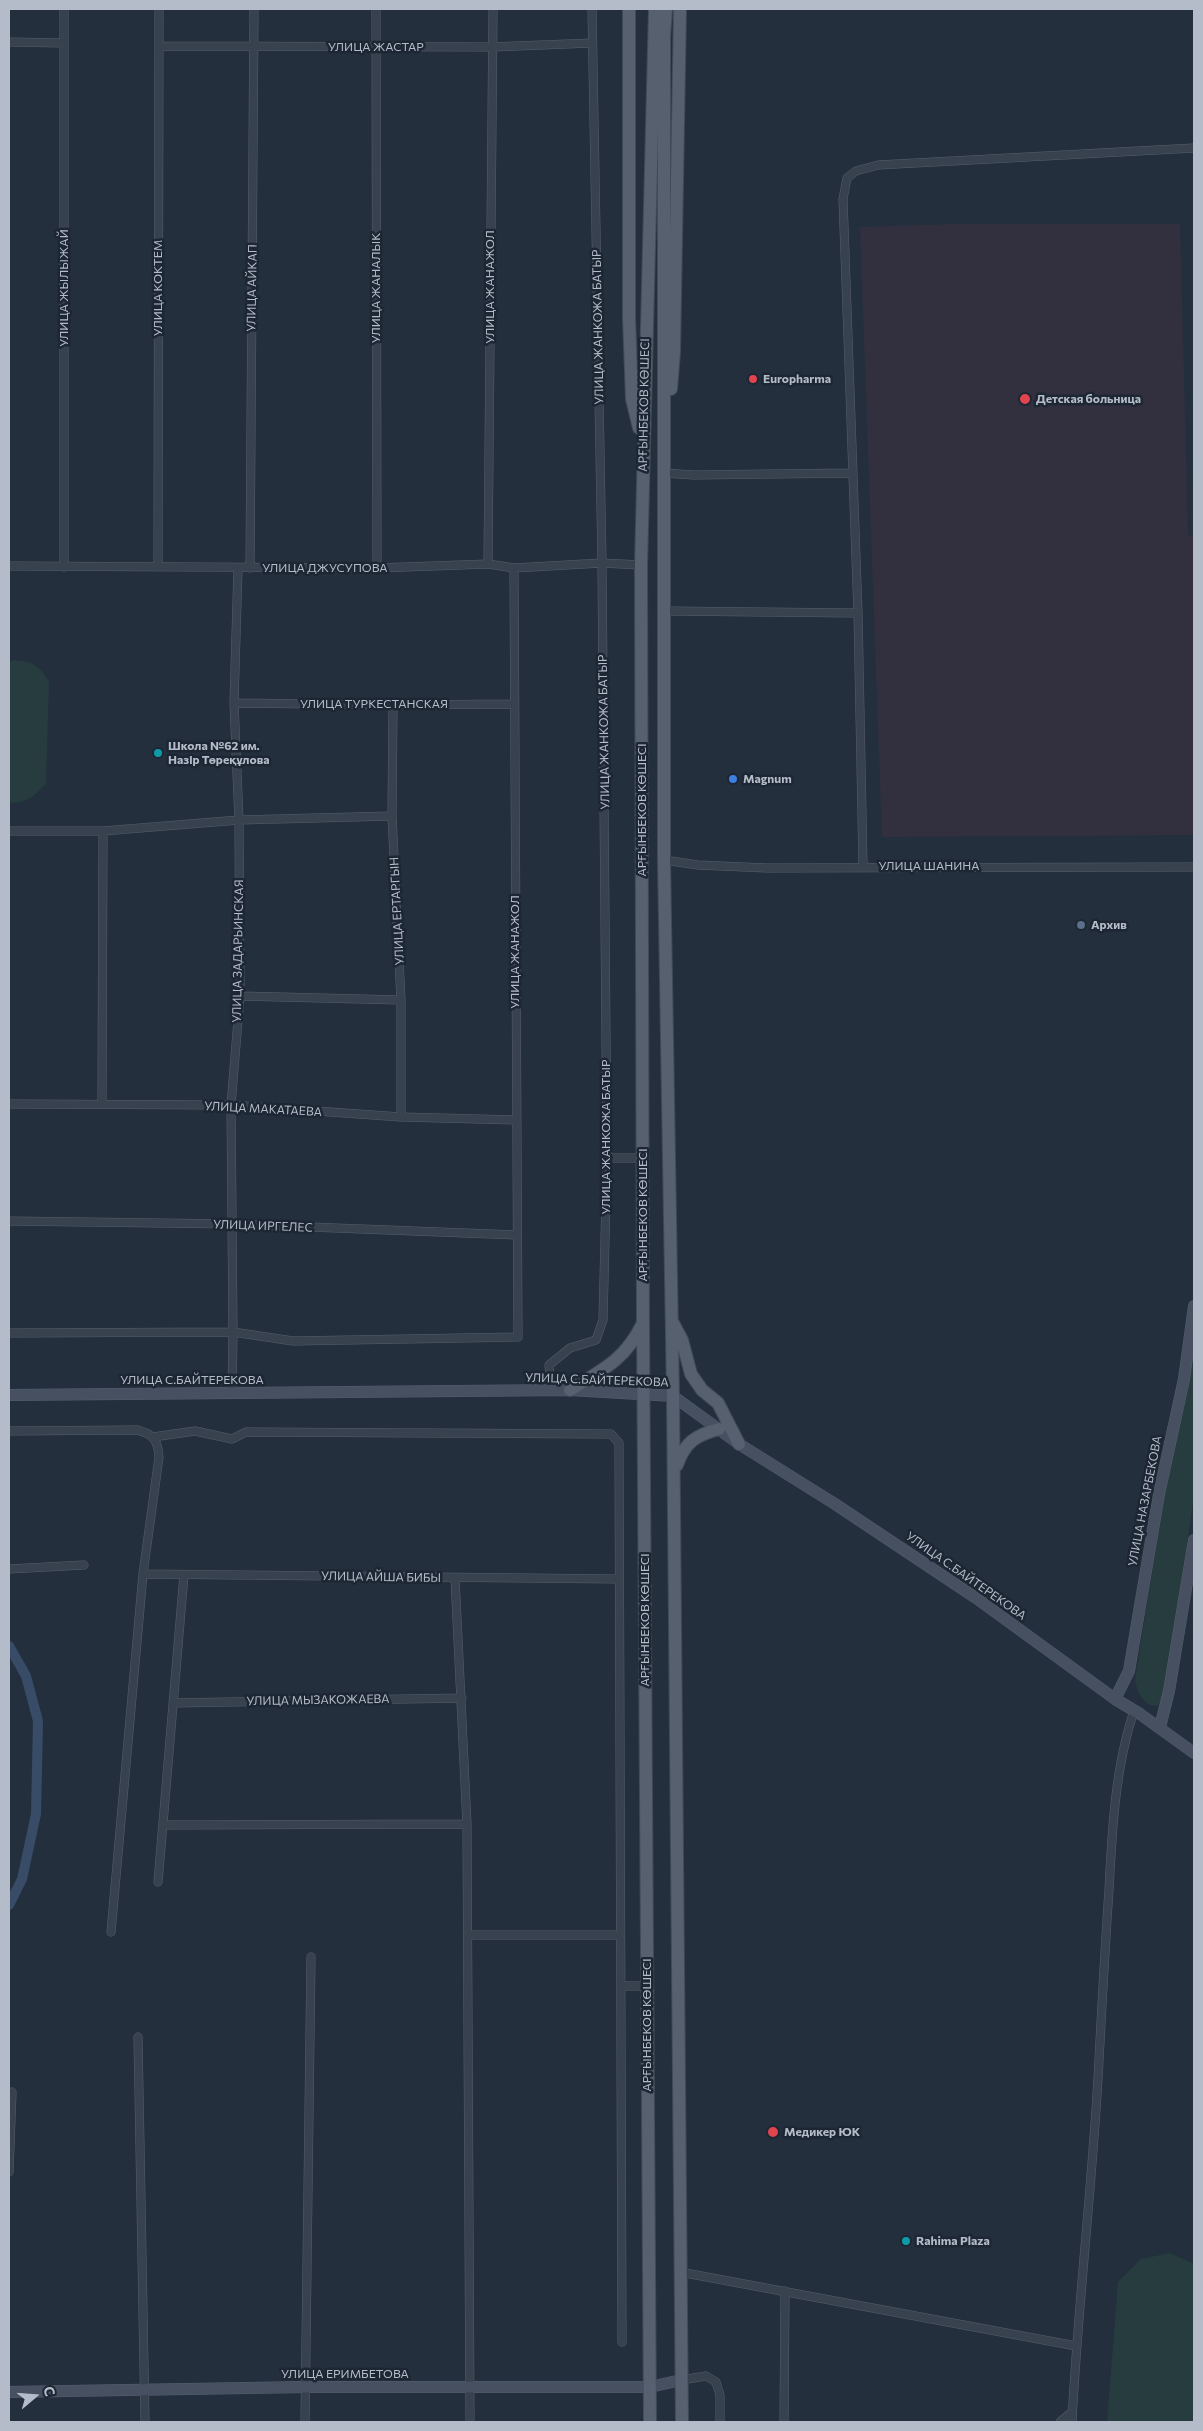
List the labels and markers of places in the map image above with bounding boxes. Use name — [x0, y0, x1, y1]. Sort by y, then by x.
place label: Europharma — [763, 372, 831, 386]
marker: Europharma — [747, 373, 759, 385]
marker: Детская больница — [1018, 392, 1032, 406]
place label: Детская больница — [1036, 392, 1141, 406]
place label: Школа №62 им. Назір Төреқұлова — [168, 739, 269, 767]
marker: Школа №62 им. Назір Төреқұлова — [152, 747, 164, 759]
place label: Magnum — [743, 772, 792, 786]
marker: Magnum — [727, 773, 739, 785]
place label: Архив — [1091, 918, 1127, 932]
marker: Архив — [1075, 919, 1087, 931]
marker: Медикер ЮK — [766, 2125, 780, 2139]
place label: Медикер ЮK — [784, 2125, 860, 2139]
place label: Rahima Plaza — [916, 2234, 990, 2248]
marker: Rahima Plaza — [900, 2235, 912, 2247]

